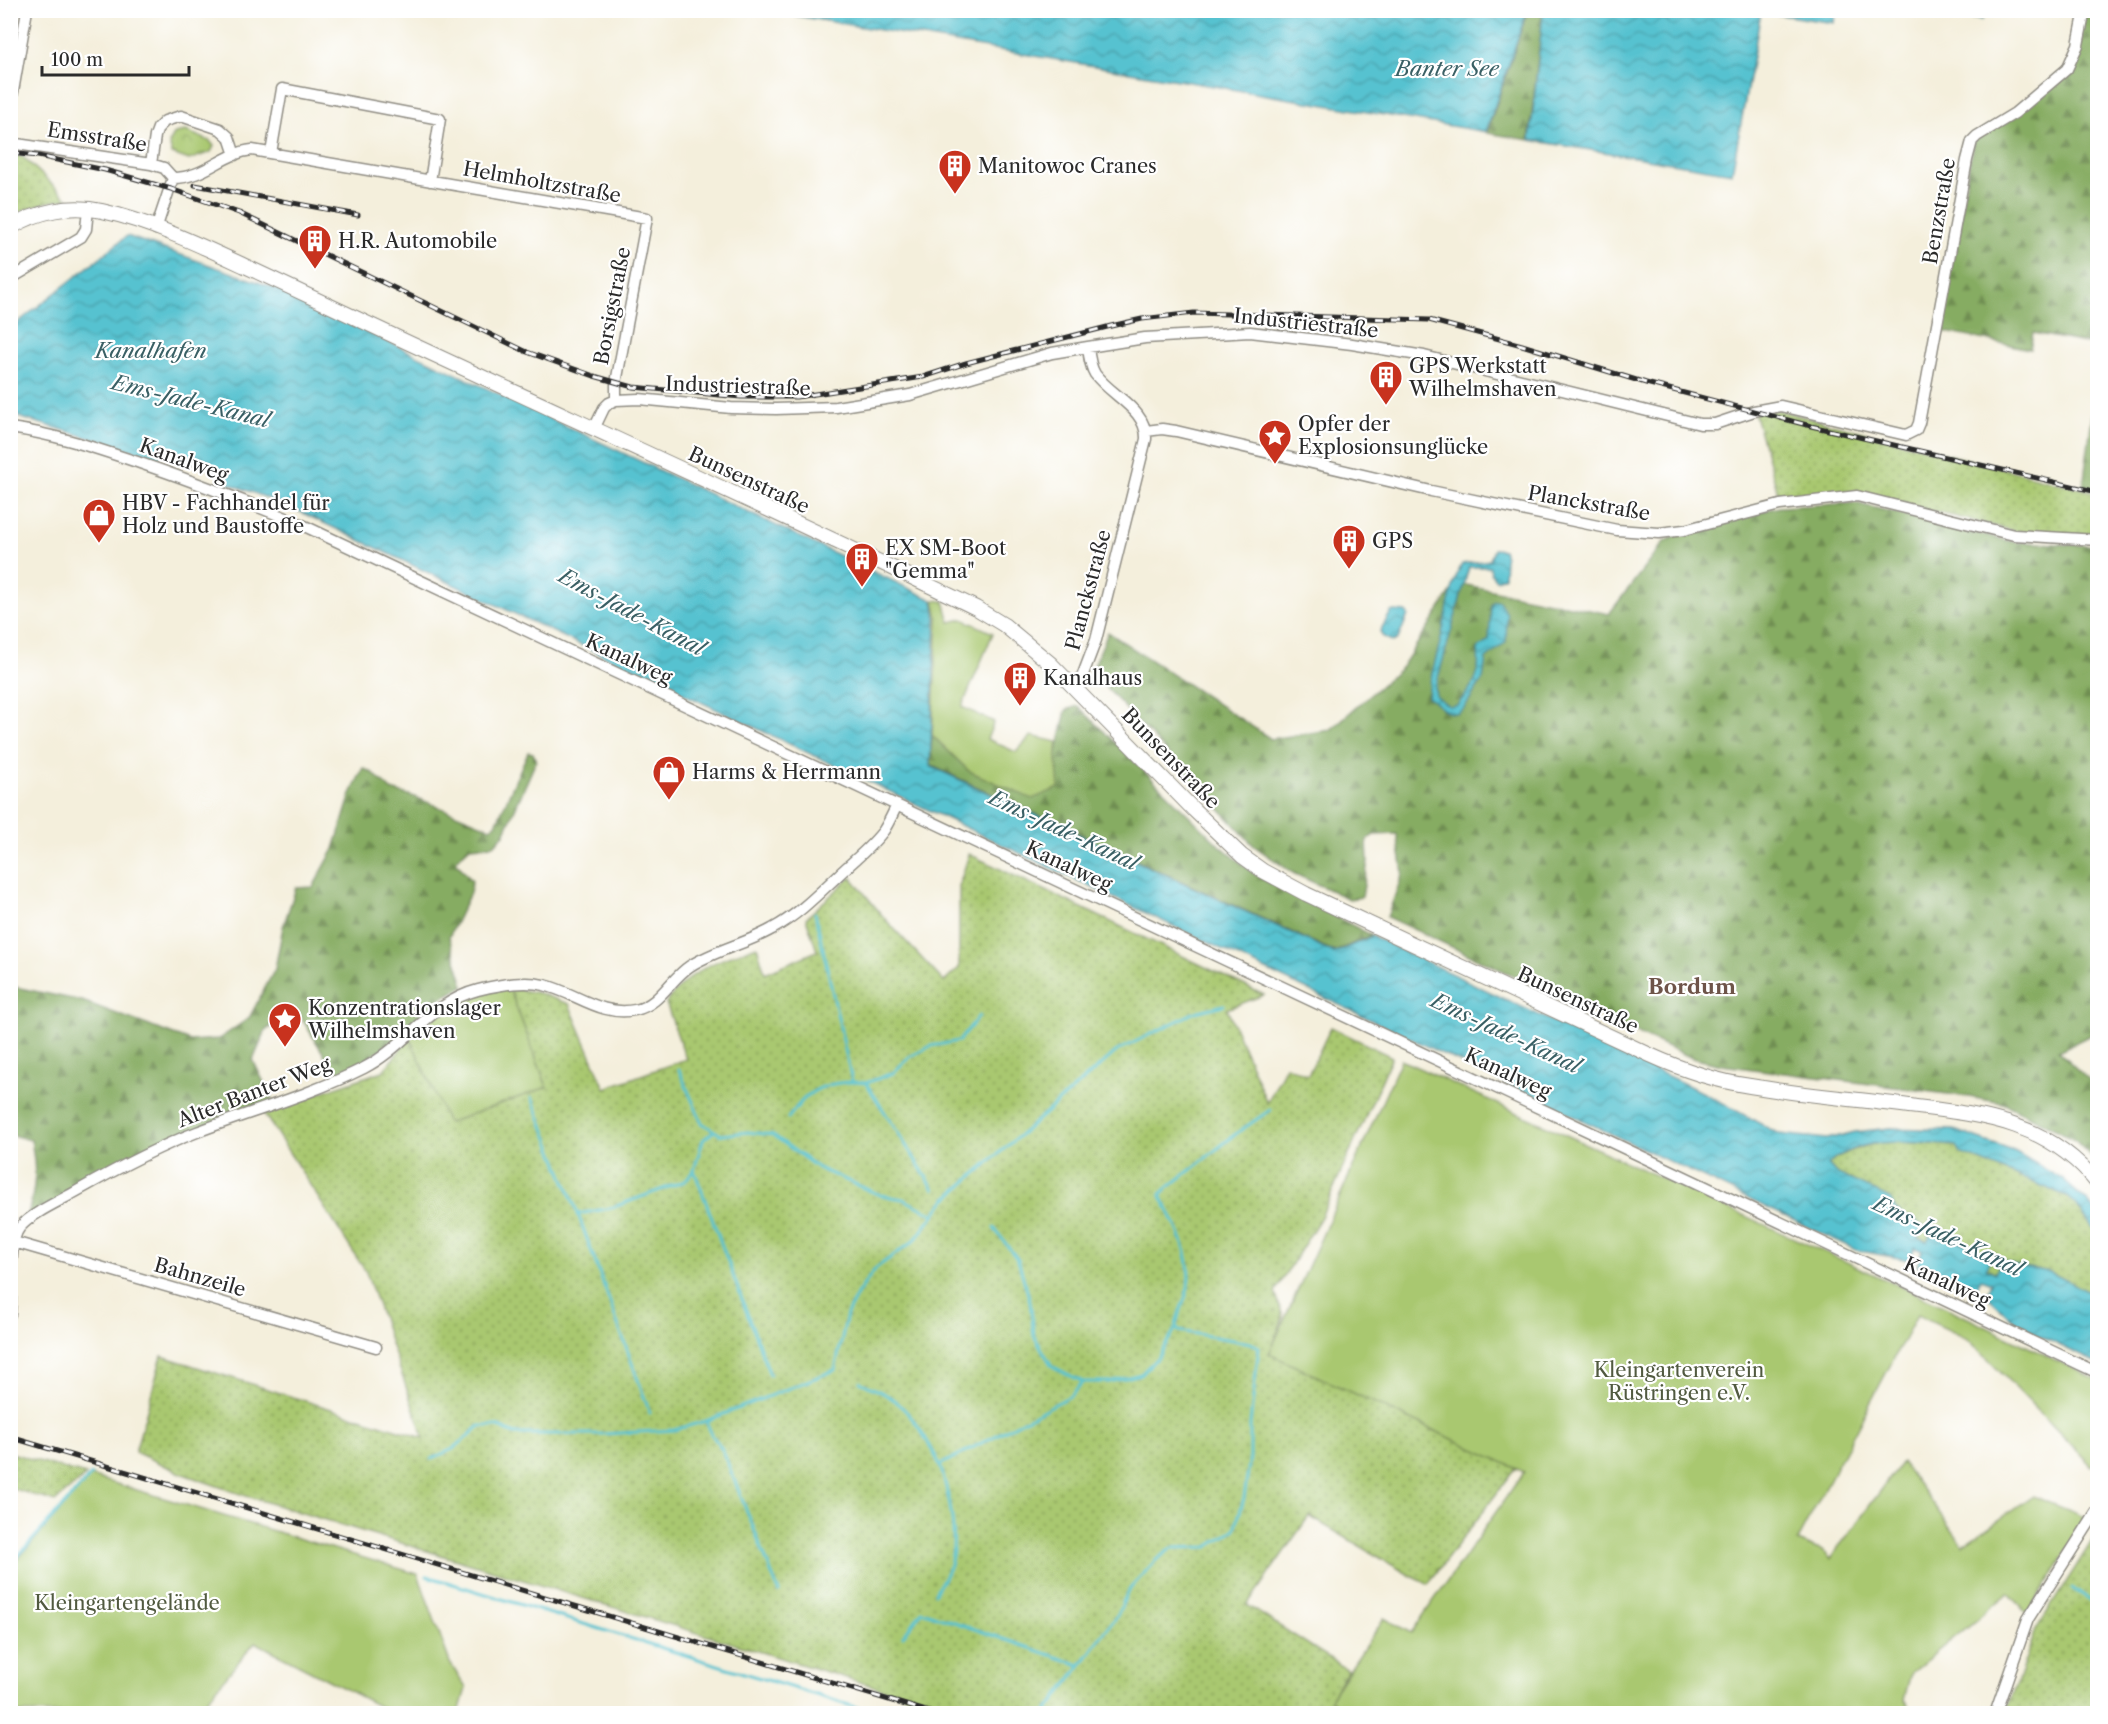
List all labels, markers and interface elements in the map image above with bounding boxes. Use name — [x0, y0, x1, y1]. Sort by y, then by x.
scale bar — [42, 39, 189, 77]
text: 100 m — [51, 49, 103, 71]
water label: Banter See — [1393, 56, 1500, 81]
street label: Emsstraße — [45, 117, 149, 157]
building icon: Manitowoc Cranes — [937, 148, 973, 195]
place label: Manitowoc Cranes — [978, 154, 1157, 178]
street label: Helmholtzstraße — [461, 156, 623, 208]
street label: Benzstraße — [1918, 156, 1960, 266]
building icon: H.R. Automobile — [297, 223, 333, 270]
place label: H.R. Automobile — [338, 229, 497, 253]
street label: Borsigstraße — [589, 245, 635, 367]
street label: Industriestraße — [1232, 303, 1380, 343]
water label: Kanalhafen — [93, 338, 207, 363]
place label: GPS Werkstatt Wilhelmshaven — [1408, 354, 1557, 401]
building icon: GPS Werkstatt Wilhelmshaven — [1368, 359, 1404, 406]
water label: Ems-Jade-Kanal — [107, 369, 275, 433]
street label: Industriestraße — [665, 371, 811, 401]
place label: Opfer der Explosionsunglücke — [1298, 412, 1488, 459]
place icon: Opfer der Explosionsunglücke — [1257, 418, 1293, 465]
street label: Kanalweg — [136, 433, 232, 487]
street label: Bunsenstraße — [685, 441, 813, 519]
street label: Planckstraße — [1526, 480, 1652, 526]
place label: HBV - Fachhandel für Holz und Baustoffe — [122, 491, 330, 538]
shop icon: HBV - Fachhandel für Holz und Baustoffe — [81, 497, 117, 544]
building icon: GPS — [1331, 523, 1367, 570]
street label: Planckstraße — [1060, 527, 1116, 653]
place label: GPS — [1372, 529, 1413, 553]
place label: EX SM-Boot "Gemma" — [885, 536, 1006, 583]
building icon: EX SM-Boot "Gemma" — [844, 541, 880, 588]
water label: Ems-Jade-Kanal — [553, 562, 711, 662]
street label: Kanalweg — [582, 629, 676, 690]
building icon: Kanalhaus — [1002, 660, 1038, 707]
place label: Kanalhaus — [1043, 666, 1142, 690]
street label: Bunsenstraße — [1117, 703, 1225, 813]
shop icon: Harms & Herrmann — [651, 754, 687, 801]
place label: Harms & Herrmann — [692, 760, 881, 784]
water label: Ems-Jade-Kanal — [983, 784, 1145, 877]
street label: Kanalweg — [1022, 836, 1116, 897]
street label: Bunsenstraße — [1514, 961, 1642, 1039]
district label: Bordum — [1648, 974, 1736, 999]
water label: Ems-Jade-Kanal — [1425, 987, 1587, 1080]
place label: Konzentrationslager Wilhelmshaven — [307, 996, 501, 1043]
place icon: Konzentrationslager Wilhelmshaven — [267, 1001, 303, 1048]
street label: Kanalweg — [1461, 1043, 1555, 1104]
street label: Alter Banter Weg — [173, 1052, 334, 1133]
water label: Ems-Jade-Kanal — [1867, 1190, 2029, 1283]
street label: Bahnzeile — [151, 1252, 249, 1302]
street label: Kanalweg — [1900, 1252, 1994, 1313]
park label: Kleingartenverein Rüstringen e.V. — [1594, 1358, 1765, 1405]
park label: Kleingartengelände — [34, 1591, 220, 1615]

